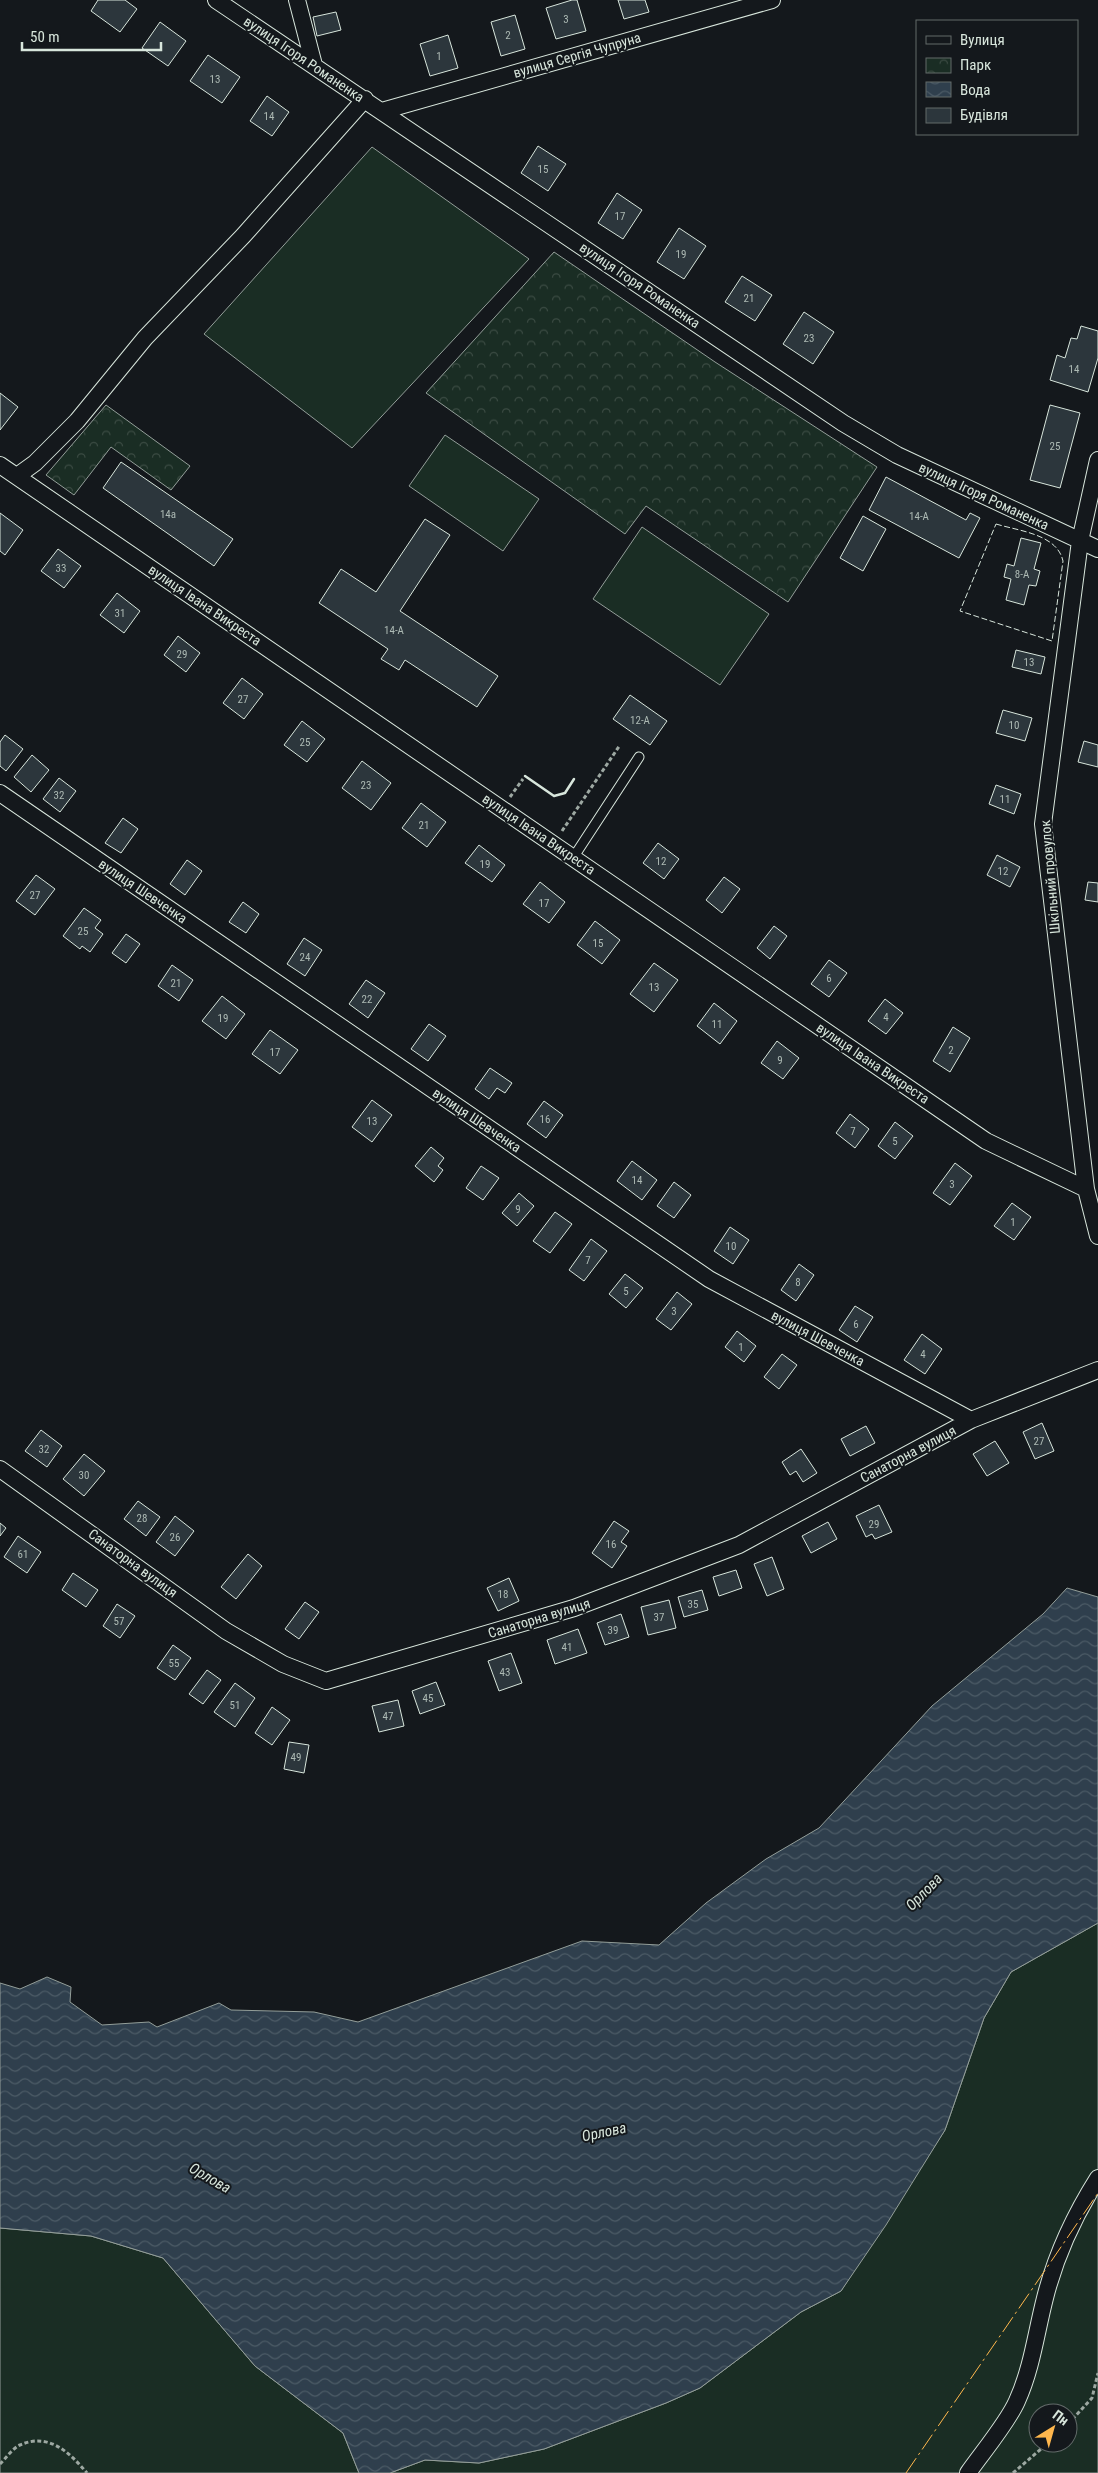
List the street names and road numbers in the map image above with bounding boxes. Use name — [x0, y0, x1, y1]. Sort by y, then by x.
street label: вулиця Ігоря Романенка — [241, 13, 367, 105]
street label: вулиця Сергія Чупруна — [511, 29, 643, 81]
street label: вулиця Ігоря Романенка — [577, 239, 703, 331]
street label: вулиця Ігоря Романенка — [917, 459, 1051, 533]
street label: вулиця Івана Викреста — [146, 561, 264, 649]
street label: вулиця Івана Викреста — [480, 790, 598, 878]
street label: Шкільний провулок — [1037, 819, 1063, 935]
street label: вулиця Шевченка — [96, 856, 190, 926]
street label: вулиця Івана Викреста — [814, 1019, 932, 1107]
street label: вулиця Шевченка — [430, 1085, 524, 1155]
street label: вулиця Шевченка — [769, 1307, 867, 1369]
street label: Санаторна вулиця — [857, 1422, 959, 1486]
street label: Санаторна вулиця — [85, 1525, 181, 1601]
street label: Санаторна вулиця — [486, 1595, 592, 1641]

